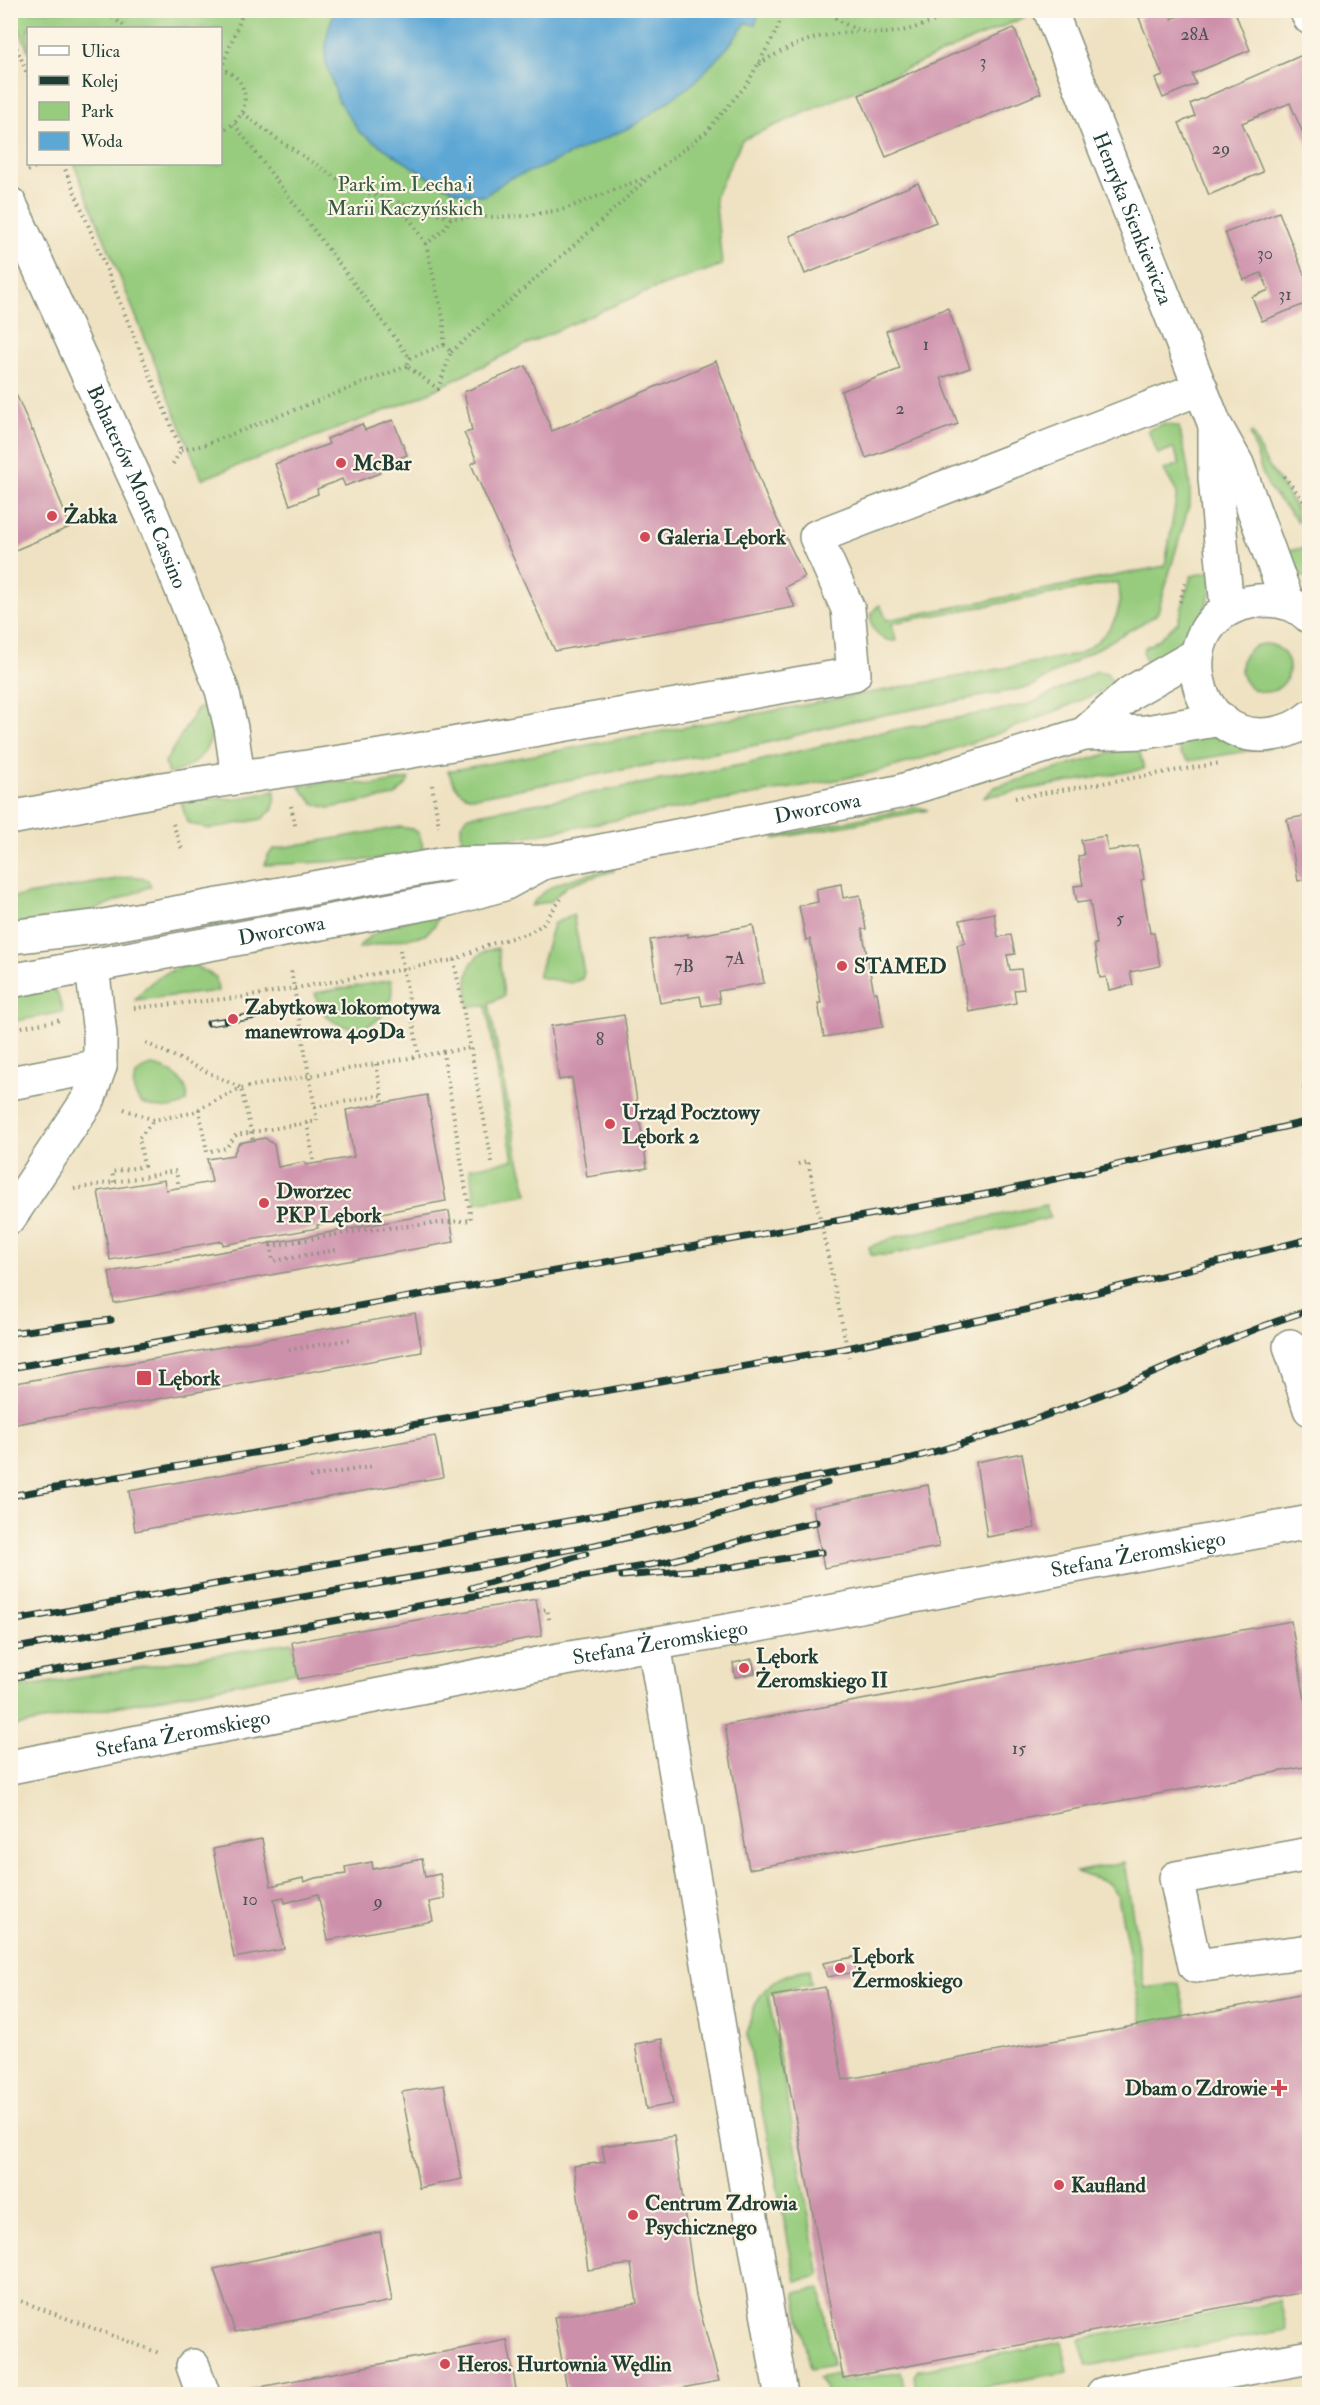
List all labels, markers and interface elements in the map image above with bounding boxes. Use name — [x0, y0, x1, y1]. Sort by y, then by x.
house number: 28A — [1180, 23, 1210, 46]
legend — [27, 27, 222, 165]
text: Ulica — [81, 40, 121, 63]
house number: 3 — [980, 50, 986, 73]
text: Kolej — [81, 70, 118, 93]
text: Park — [81, 100, 114, 123]
street label: Henryka Sienkiewicza — [1086, 128, 1179, 309]
text: Woda — [80, 130, 123, 153]
house number: 29 — [1212, 137, 1230, 160]
park label: Park im. Lecha i Marii Kaczyńskich — [327, 171, 483, 222]
house number: 30 — [1257, 242, 1273, 265]
house number: 31 — [1278, 283, 1292, 306]
house number: 1 — [923, 333, 929, 356]
street label: Bohaterów Monte Cassino — [80, 381, 193, 593]
house number: 2 — [895, 397, 905, 420]
place label: McBar — [352, 450, 413, 477]
marker: McBar — [334, 456, 348, 470]
place label: Żabka — [64, 503, 118, 530]
marker: Żabka — [45, 509, 59, 523]
place label: Galeria Lębork — [657, 524, 787, 551]
marker: Galeria Lębork — [638, 530, 652, 544]
street label: Dworcowa — [772, 787, 864, 830]
house number: 5 — [1116, 907, 1124, 930]
street label: Dworcowa — [236, 910, 327, 952]
house number: 7A — [725, 947, 745, 970]
place label: STAMED — [854, 953, 947, 980]
house number: 7B — [674, 955, 694, 978]
marker: STAMED — [835, 959, 849, 973]
place label: Zabytkowa lokomotywa manewrowa 409Da — [245, 994, 442, 1045]
marker: Zabytkowa lokomotywa manewrowa 409Da — [226, 1012, 240, 1026]
house number: 8 — [596, 1028, 604, 1051]
place label: Urząd Pocztowy Lębork 2 — [622, 1099, 761, 1150]
marker: Urząd Pocztowy Lębork 2 — [603, 1117, 617, 1131]
place label: Dworzec PKP Lębork — [276, 1178, 383, 1229]
marker: Dworzec PKP Lębork — [257, 1196, 271, 1210]
place label: Lębork — [158, 1365, 221, 1392]
marker: Lębork — [135, 1369, 153, 1387]
street label: Stefana Żeromskiego — [1049, 1525, 1228, 1584]
street label: Stefana Żeromskiego — [571, 1614, 750, 1671]
place label: Lębork Żeromskiego II — [756, 1643, 889, 1694]
marker: Lębork Żeromskiego II — [737, 1661, 751, 1675]
street label: Stefana Żeromskiego — [93, 1704, 272, 1764]
house number: 15 — [1012, 1737, 1026, 1760]
house number: 10 — [242, 1888, 258, 1911]
house number: 9 — [371, 1890, 383, 1913]
place label: Lębork Żermoskiego — [852, 1943, 963, 1994]
marker: Lębork Żermoskiego — [833, 1961, 847, 1975]
place label: Dbam o Zdrowie — [1125, 2075, 1267, 2102]
marker: Dbam o Zdrowie — [1272, 2081, 1286, 2095]
place label: Kaufland — [1071, 2172, 1146, 2199]
marker: Kaufland — [1052, 2178, 1066, 2192]
place label: Centrum Zdrowia Psychicznego — [645, 2190, 798, 2241]
marker: Centrum Zdrowia Psychicznego — [626, 2208, 640, 2222]
place label: Heros. Hurtownia Wędlin — [457, 2351, 672, 2378]
marker: Heros. Hurtownia Wędlin — [438, 2357, 452, 2371]

